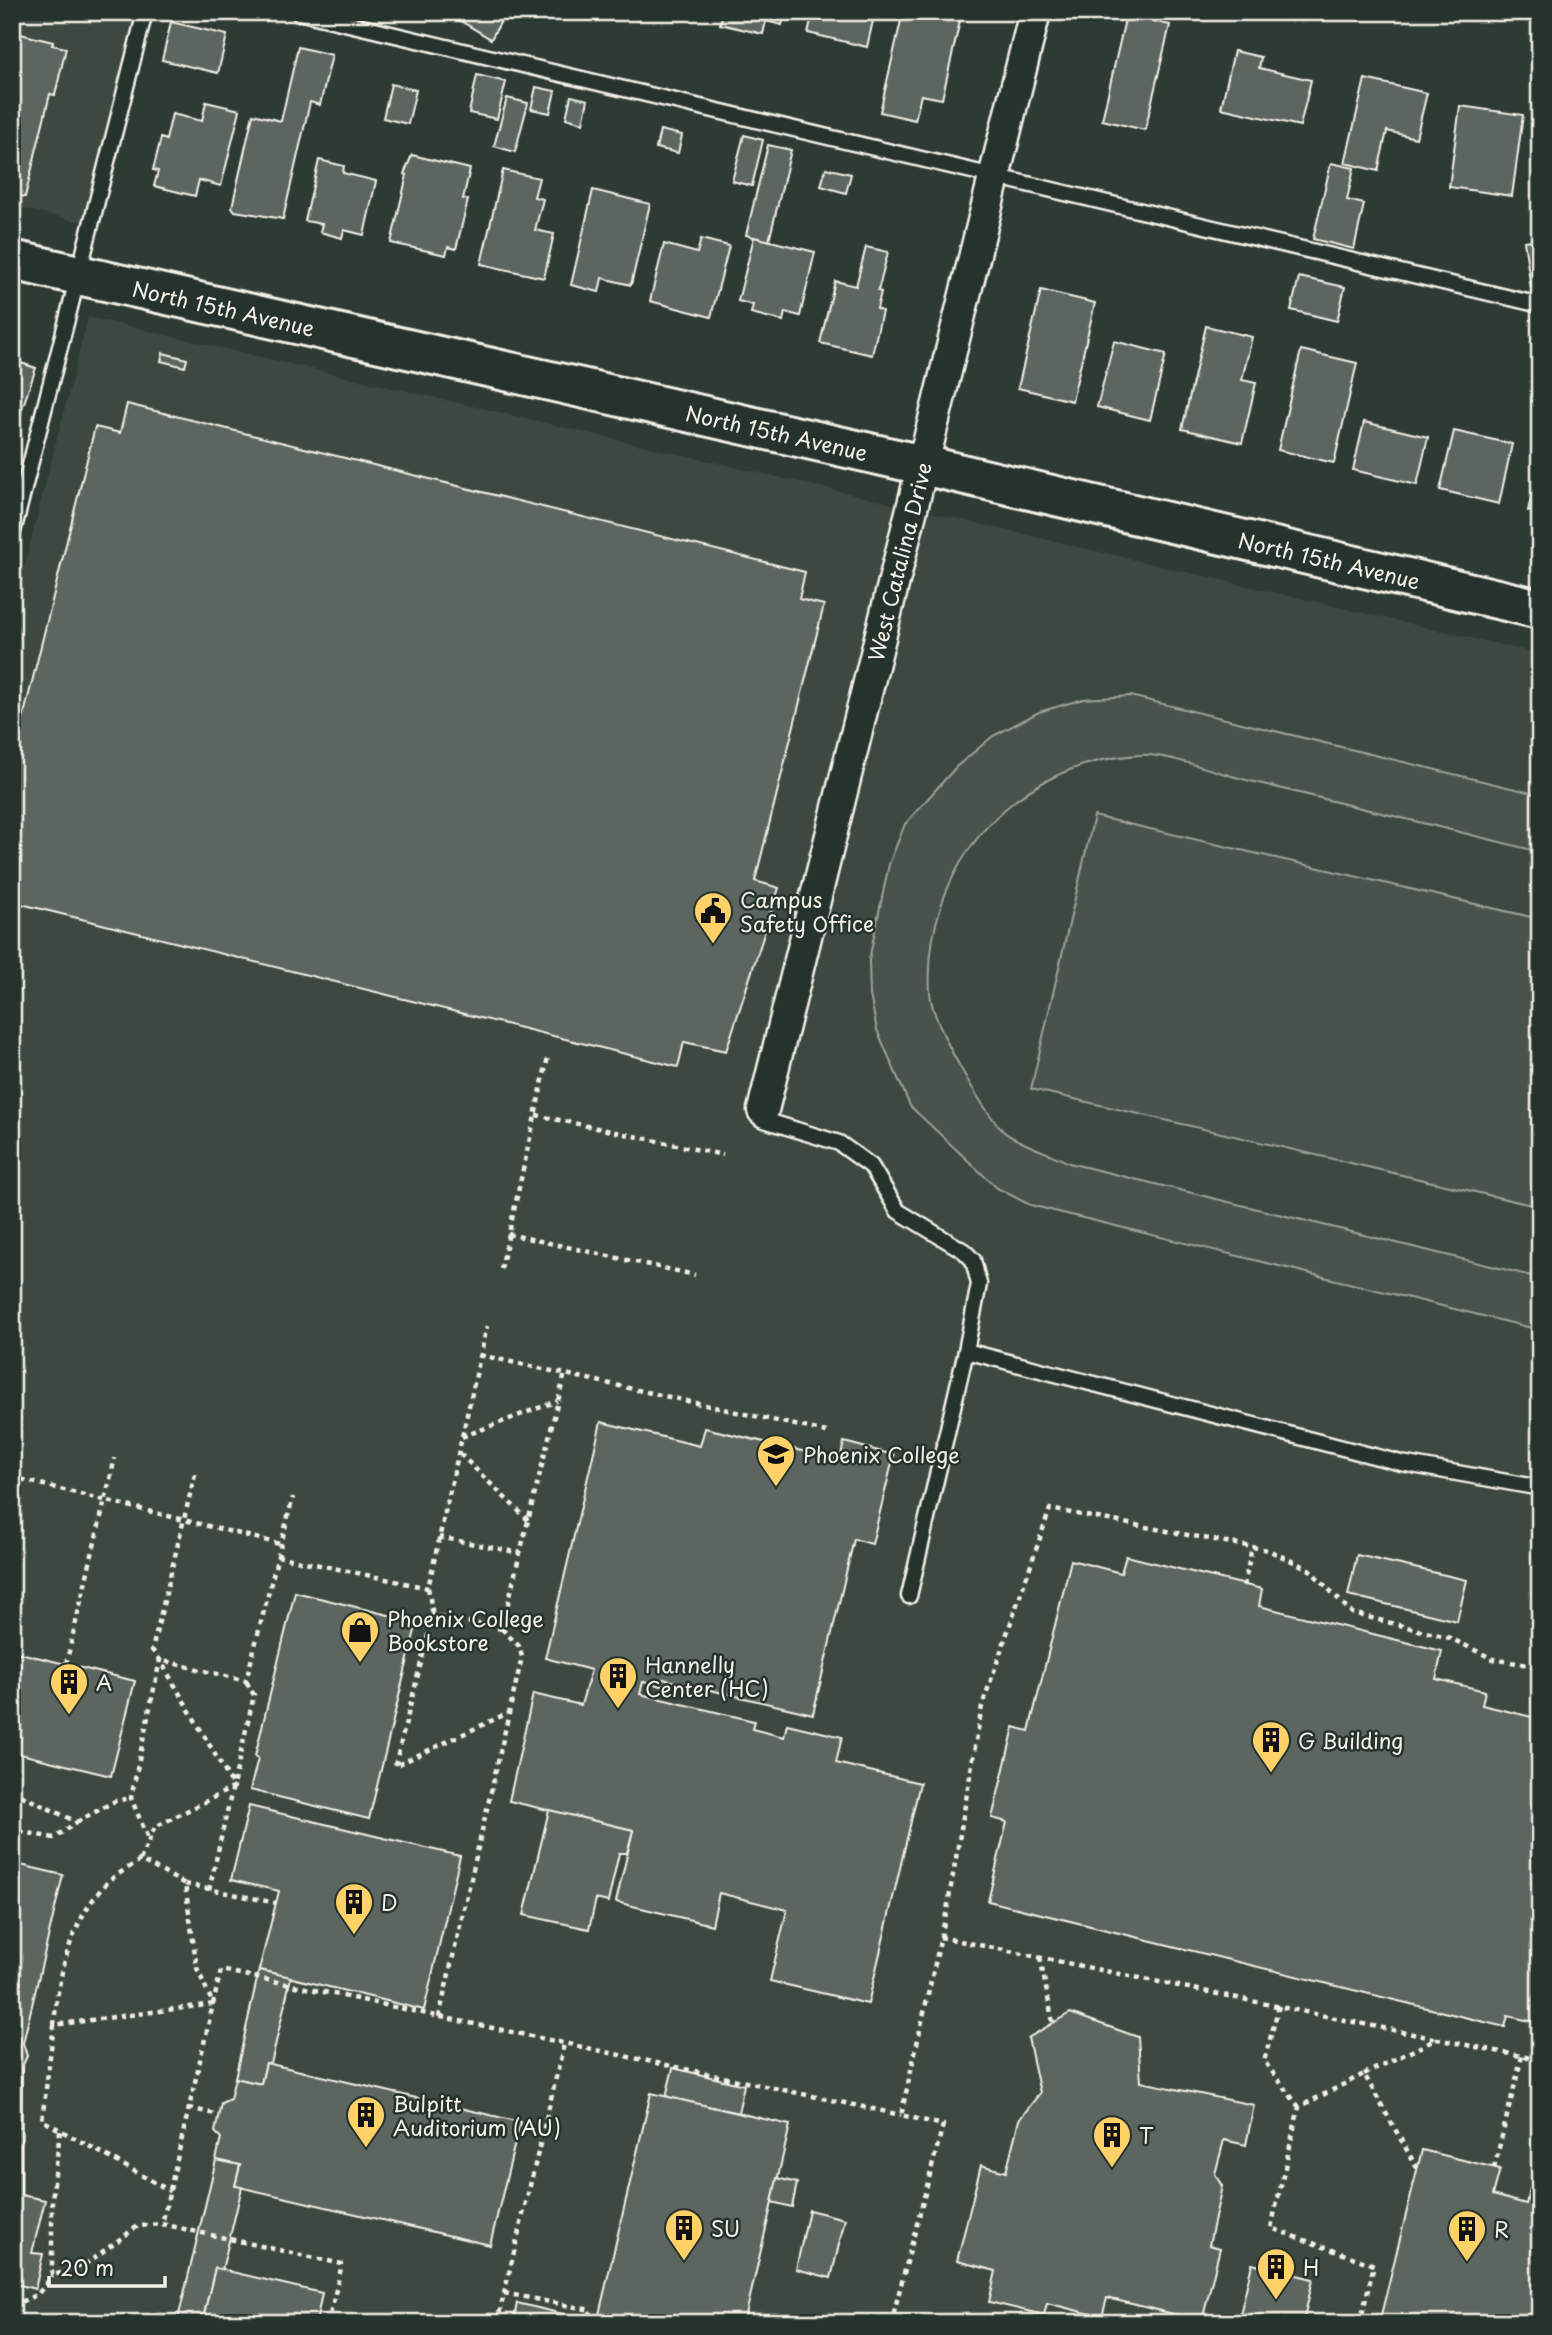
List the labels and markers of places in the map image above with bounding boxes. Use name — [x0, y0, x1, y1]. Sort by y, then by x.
place label: Campus Safety Office — [740, 883, 874, 939]
public building icon: Campus Safety Office — [692, 890, 734, 945]
school or university icon: Phoenix College — [755, 1433, 797, 1488]
place label: Phoenix College — [803, 1438, 960, 1470]
place label: Phoenix College Bookstore — [387, 1602, 544, 1658]
shop icon: Phoenix College Bookstore — [339, 1609, 381, 1664]
place label: Hannelly Center (HC) — [645, 1648, 769, 1704]
building icon: Hannelly Center (HC) — [597, 1655, 639, 1710]
building icon: A — [48, 1661, 90, 1716]
place label: A — [96, 1666, 112, 1698]
building icon: G Building — [1250, 1719, 1292, 1774]
place label: G Building — [1298, 1724, 1403, 1756]
building icon: D — [333, 1881, 375, 1936]
place label: D — [381, 1886, 398, 1918]
place label: Bulpitt Auditorium (AU) — [393, 2087, 561, 2143]
building icon: Bulpitt Auditorium (AU) — [345, 2094, 387, 2149]
building icon: T — [1091, 2114, 1133, 2169]
place label: T — [1139, 2119, 1154, 2151]
building icon: SU — [663, 2207, 705, 2262]
building icon: R — [1446, 2208, 1488, 2263]
place label: SU — [711, 2212, 740, 2244]
place label: R — [1494, 2213, 1509, 2245]
building icon: H — [1255, 2246, 1297, 2301]
place label: H — [1303, 2251, 1319, 2283]

